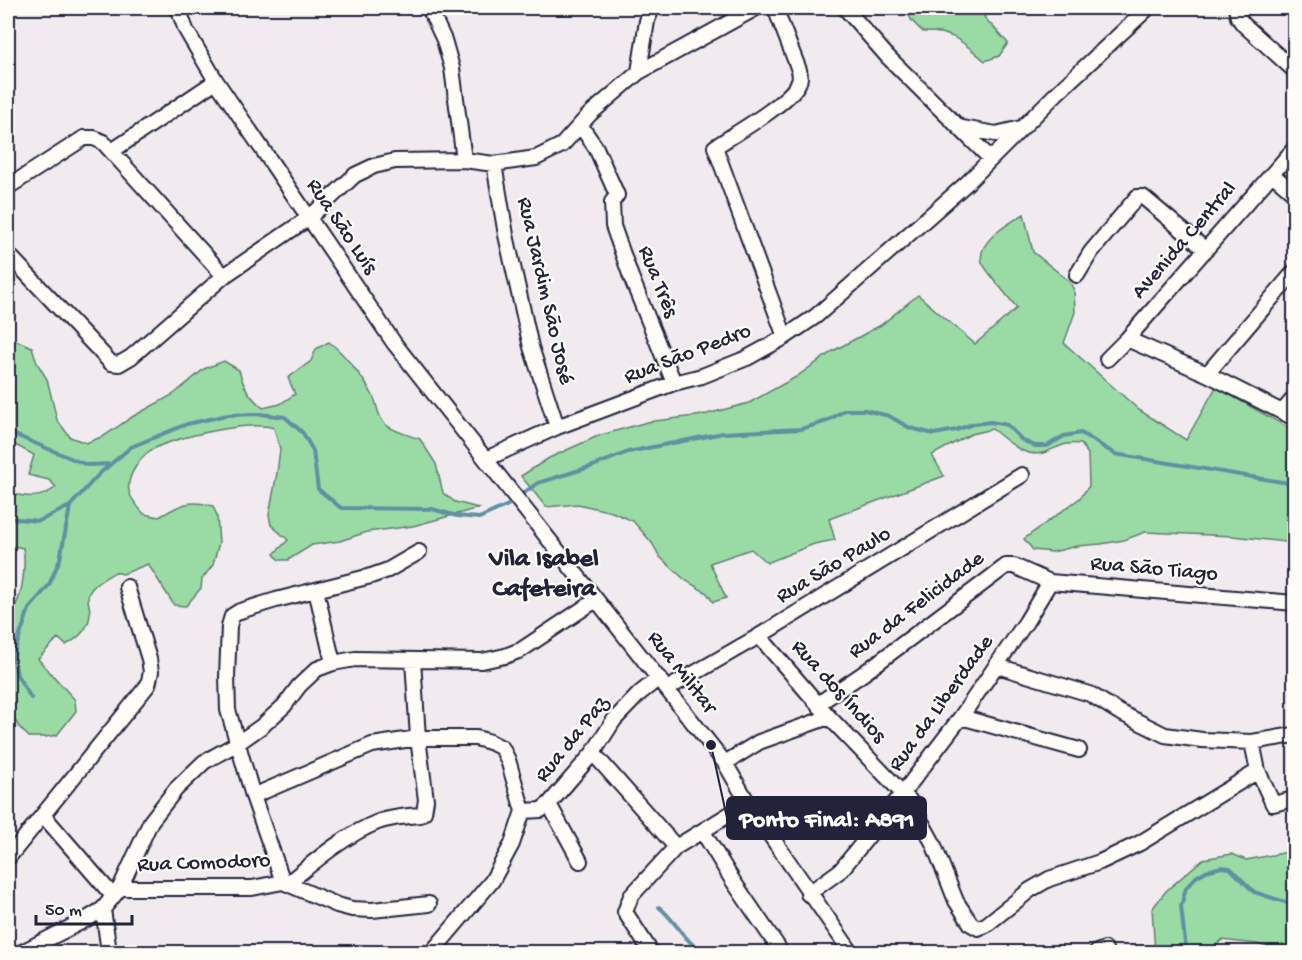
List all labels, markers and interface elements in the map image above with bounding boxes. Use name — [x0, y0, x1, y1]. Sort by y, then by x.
street label: Rua São Luís — [300, 174, 383, 280]
street label: Avenida Central — [1127, 177, 1243, 305]
street label: Rua Jardim São José — [510, 195, 578, 388]
street label: Rua Três — [631, 242, 683, 322]
street label: Rua São Pedro — [621, 319, 755, 391]
street label: Rua São Paulo — [772, 522, 896, 610]
district label: Vila Isabel Cafeteira — [488, 545, 599, 606]
street label: Rua da Felicidade — [844, 546, 991, 666]
street label: Rua São Tiago — [1089, 551, 1219, 589]
street label: Rua Militar — [641, 626, 723, 721]
street label: Rua da Liberdade — [884, 630, 1001, 777]
street label: Rua dos Índios — [785, 635, 892, 750]
street label: Rua da Paz — [530, 691, 617, 788]
callout: Ponto Final: A891 — [727, 797, 926, 839]
text: Ponto Final: A891 — [738, 807, 914, 836]
street label: Rua Comodoro — [137, 849, 271, 879]
scale bar — [36, 888, 132, 926]
text: 50 m — [45, 901, 82, 922]

